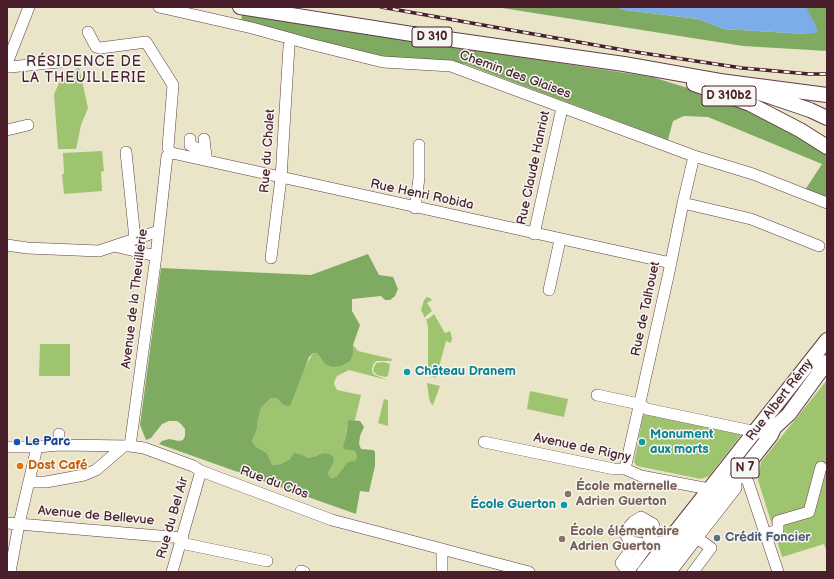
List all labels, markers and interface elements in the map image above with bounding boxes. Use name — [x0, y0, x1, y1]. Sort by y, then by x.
road number: D 310 — [412, 27, 452, 47]
street label: Chemin des Glaises — [457, 48, 573, 102]
district label: RÉSIDENCE DE LA THEUILLERIE — [21, 54, 147, 86]
road number: D 310b2 — [702, 86, 756, 106]
street label: Rue du Chalet — [257, 108, 279, 194]
street label: Rue Claude Hanriot — [514, 110, 554, 226]
street label: Rue Henri Robida — [369, 176, 475, 214]
street label: Avenue de la Theuillerie — [119, 228, 151, 370]
street label: Rue de Talhouet — [628, 260, 664, 358]
street label: Rue Albert Rémy — [743, 356, 817, 444]
place label: Château Dranem — [415, 364, 516, 380]
marker: Château Dranem — [402, 367, 412, 377]
place label: Monument aux morts — [650, 427, 713, 458]
street label: Avenue de Rigny — [532, 430, 632, 466]
place label: Le Parc — [25, 434, 70, 450]
marker: Le Parc — [12, 437, 22, 447]
marker: Monument aux morts — [637, 437, 647, 447]
place label: Dost Café — [28, 458, 88, 474]
road number: N 7 — [731, 458, 759, 478]
marker: Dost Café — [15, 461, 25, 471]
street label: Rue du Clos — [238, 463, 310, 503]
street label: Rue du Bel Air — [154, 475, 192, 561]
place label: École maternelle Adrien Guerton — [576, 479, 677, 510]
marker: École maternelle Adrien Guerton — [563, 489, 573, 499]
place label: École Guerton — [470, 497, 556, 513]
marker: École Guerton — [559, 500, 569, 510]
street label: Avenue de Bellevue — [37, 503, 155, 529]
place label: École élémentaire Adrien Guerton — [570, 524, 679, 555]
place label: Crédit Foncier — [725, 530, 811, 546]
marker: Crédit Foncier — [712, 533, 722, 543]
marker: École élémentaire Adrien Guerton — [557, 534, 567, 544]

